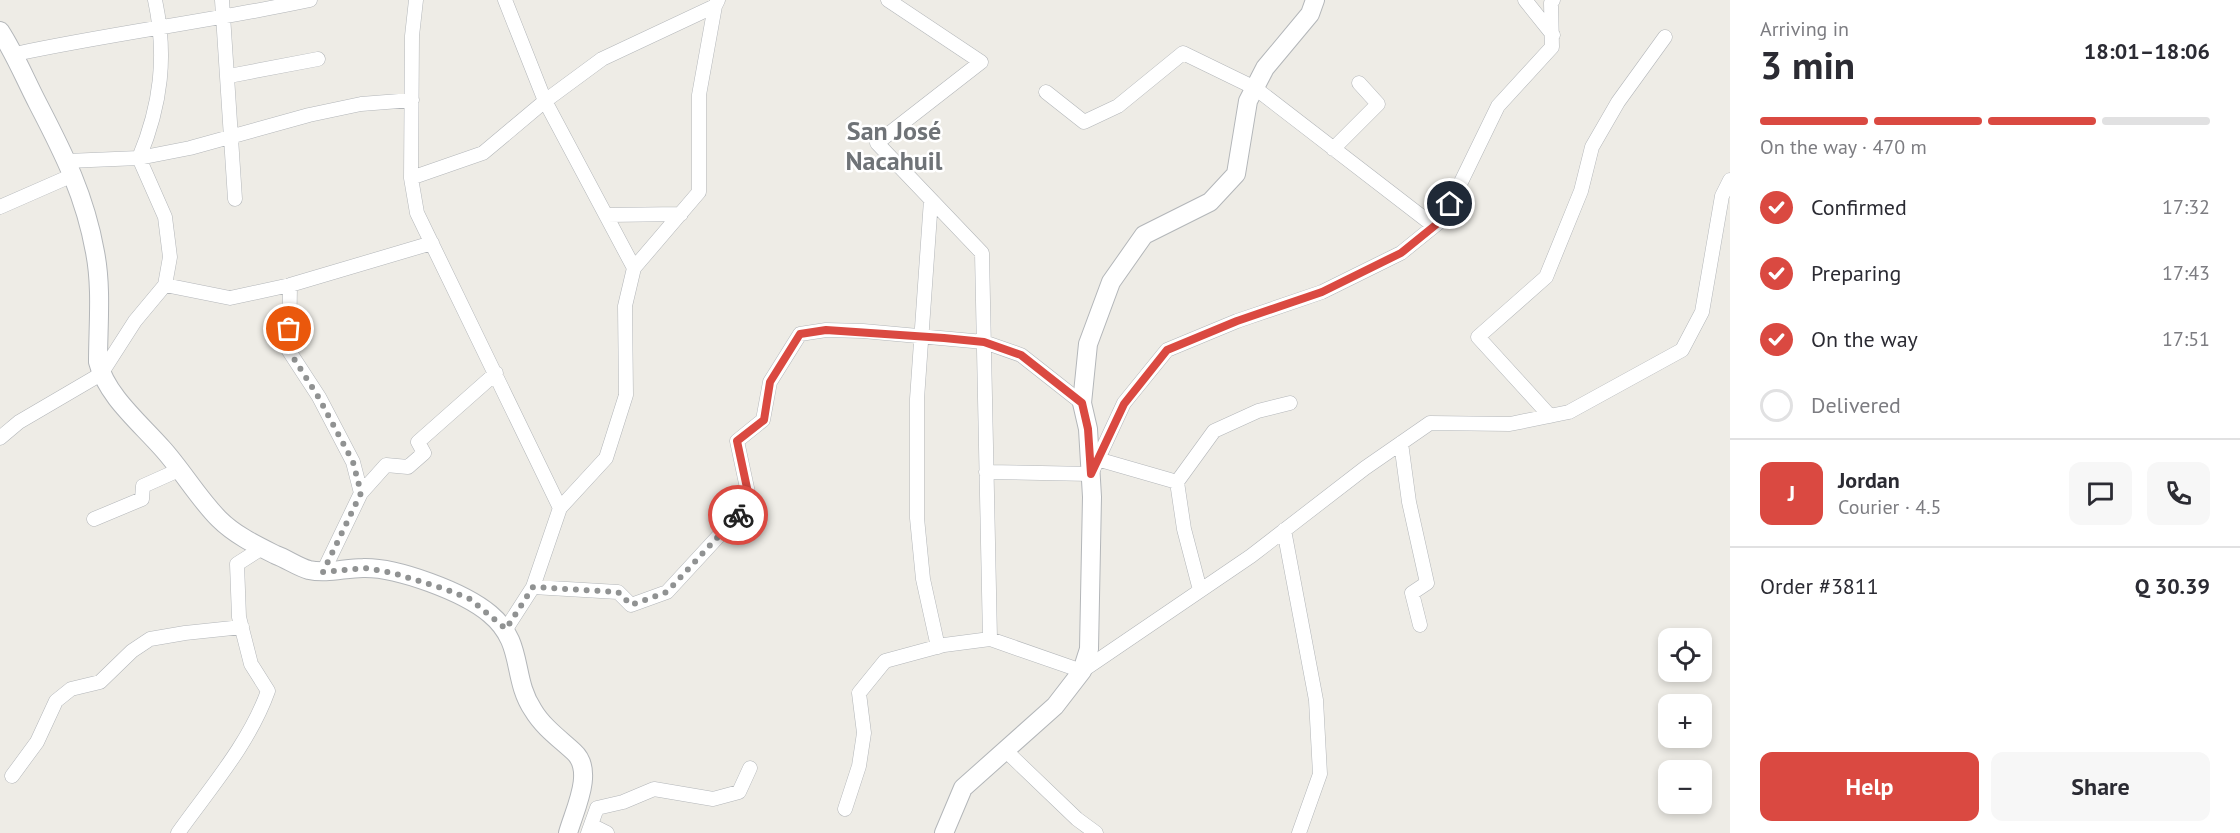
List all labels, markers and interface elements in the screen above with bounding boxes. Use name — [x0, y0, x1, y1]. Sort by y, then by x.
text: Arriving in — [1760, 16, 1849, 42]
text: 18:01–18:06 — [2084, 37, 2210, 65]
text: 3 min — [1760, 39, 1855, 90]
district label: San José Nacahuil — [846, 114, 943, 177]
text: On the way · 470 m — [1760, 134, 1927, 160]
pin — [1424, 178, 1475, 229]
icon: home — [1433, 187, 1466, 220]
icon: check — [1760, 191, 1793, 224]
text: Confirmed — [1811, 193, 1907, 221]
text: 17:32 — [2162, 194, 2210, 220]
icon: check — [1760, 257, 1793, 290]
text: Preparing — [1811, 259, 1901, 287]
text: 17:43 — [2162, 260, 2210, 286]
pin — [263, 303, 314, 354]
icon: bag — [272, 312, 305, 345]
icon: check — [1760, 323, 1793, 356]
text: On the way — [1811, 325, 1918, 353]
text: 17:51 — [2162, 326, 2210, 352]
text: Delivered — [1811, 391, 1901, 419]
button: chat — [2069, 462, 2132, 525]
button: phone — [2147, 462, 2210, 525]
text: Jordan — [1838, 466, 1900, 494]
text: J — [1788, 479, 1795, 507]
courier — [708, 485, 768, 545]
text: Courier · 4.5 — [1838, 494, 1941, 520]
icon: bike — [722, 499, 755, 532]
text: Order #3811 — [1760, 572, 1879, 600]
text: Q 30.39 — [2135, 572, 2210, 600]
map controls — [1658, 628, 1712, 814]
button: locate — [1658, 628, 1712, 682]
button: + — [1658, 694, 1712, 748]
button: Help — [1760, 752, 1979, 821]
button: Share — [1991, 752, 2210, 821]
button: − — [1658, 760, 1712, 814]

